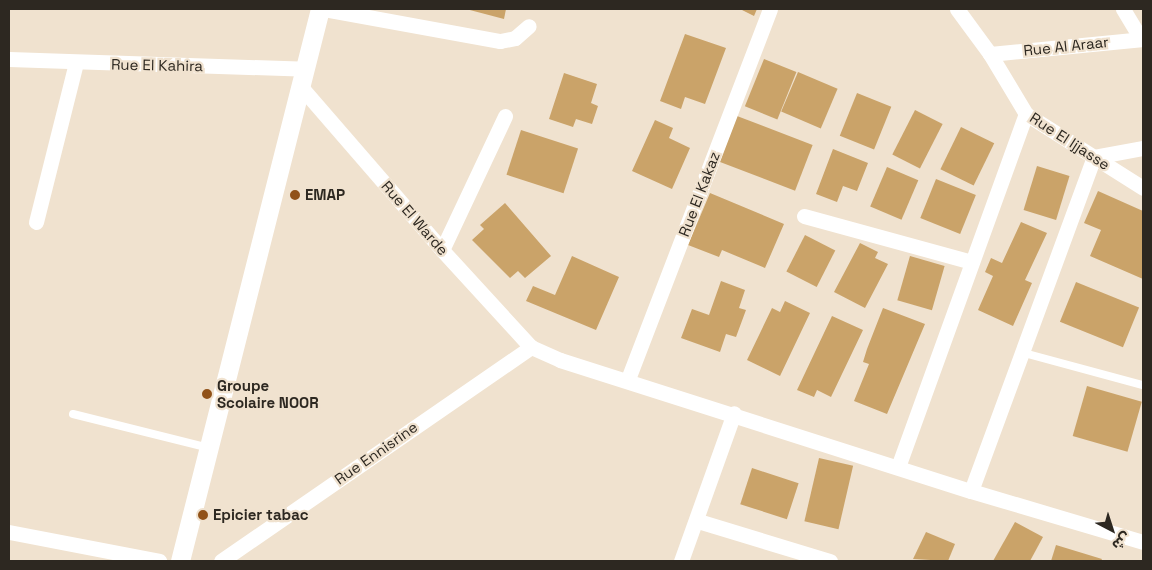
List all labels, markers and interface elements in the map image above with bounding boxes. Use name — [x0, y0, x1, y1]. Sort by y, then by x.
street label: Rue Al Araar — [1022, 33, 1110, 59]
street label: Rue El Kahira — [111, 55, 203, 75]
street label: Rue El Ijjasse — [1027, 108, 1113, 174]
street label: Rue El Kakaz — [675, 149, 723, 239]
street label: Rue El Warde — [378, 177, 452, 259]
place label: EMAP — [305, 186, 345, 204]
marker: EMAP — [289, 189, 301, 201]
place label: Groupe Scolaire NOOR — [217, 376, 319, 411]
marker: Groupe Scolaire NOOR — [201, 388, 213, 400]
street label: Rue Ennisrine — [331, 418, 421, 488]
north arrow — [1087, 505, 1137, 555]
place label: Epicier tabac — [213, 506, 308, 524]
marker: Epicier tabac — [197, 509, 209, 521]
text: ش — [1109, 528, 1135, 555]

